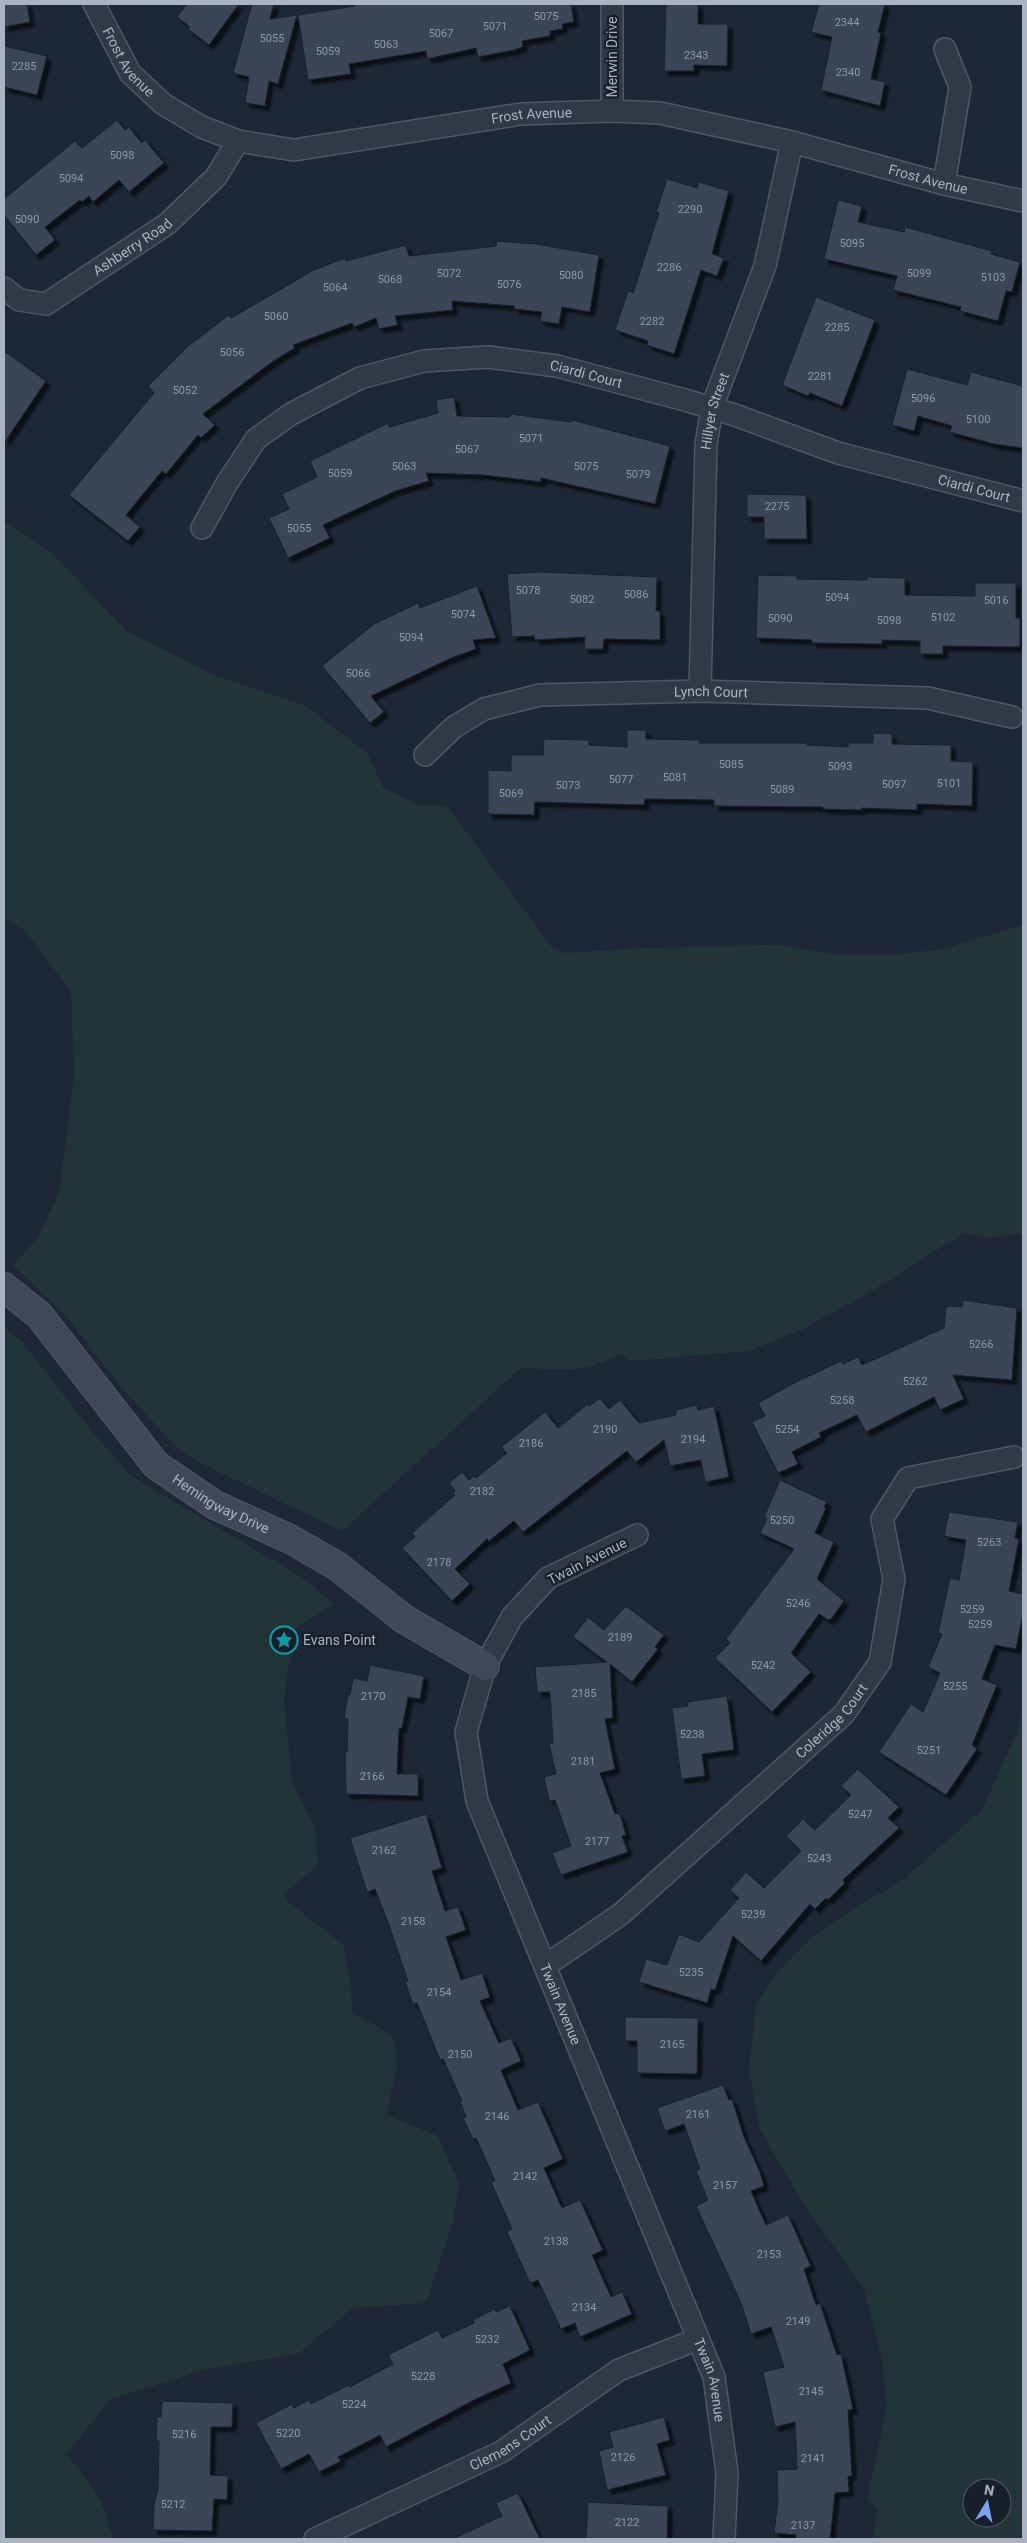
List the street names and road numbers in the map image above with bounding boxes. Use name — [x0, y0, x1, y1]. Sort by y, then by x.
street label: Merwin Drive — [604, 16, 620, 98]
street label: Frost Avenue — [100, 25, 158, 100]
street label: Frost Avenue — [490, 104, 572, 127]
street label: Frost Avenue — [887, 161, 969, 197]
street label: Ashberry Road — [90, 215, 175, 279]
street label: Ciardi Court — [549, 357, 624, 391]
street label: Hillyer Street — [697, 370, 732, 451]
street label: Ciardi Court — [936, 471, 1012, 505]
street label: Lynch Court — [674, 683, 749, 700]
street label: Hemingway Drive — [170, 1471, 272, 1537]
street label: Twain Avenue — [545, 1534, 629, 1588]
street label: Coleridge Court — [792, 1680, 871, 1762]
street label: Twain Avenue — [537, 1961, 584, 2047]
street label: Twain Avenue — [691, 2336, 728, 2423]
street label: Clemens Court — [467, 2412, 554, 2474]

